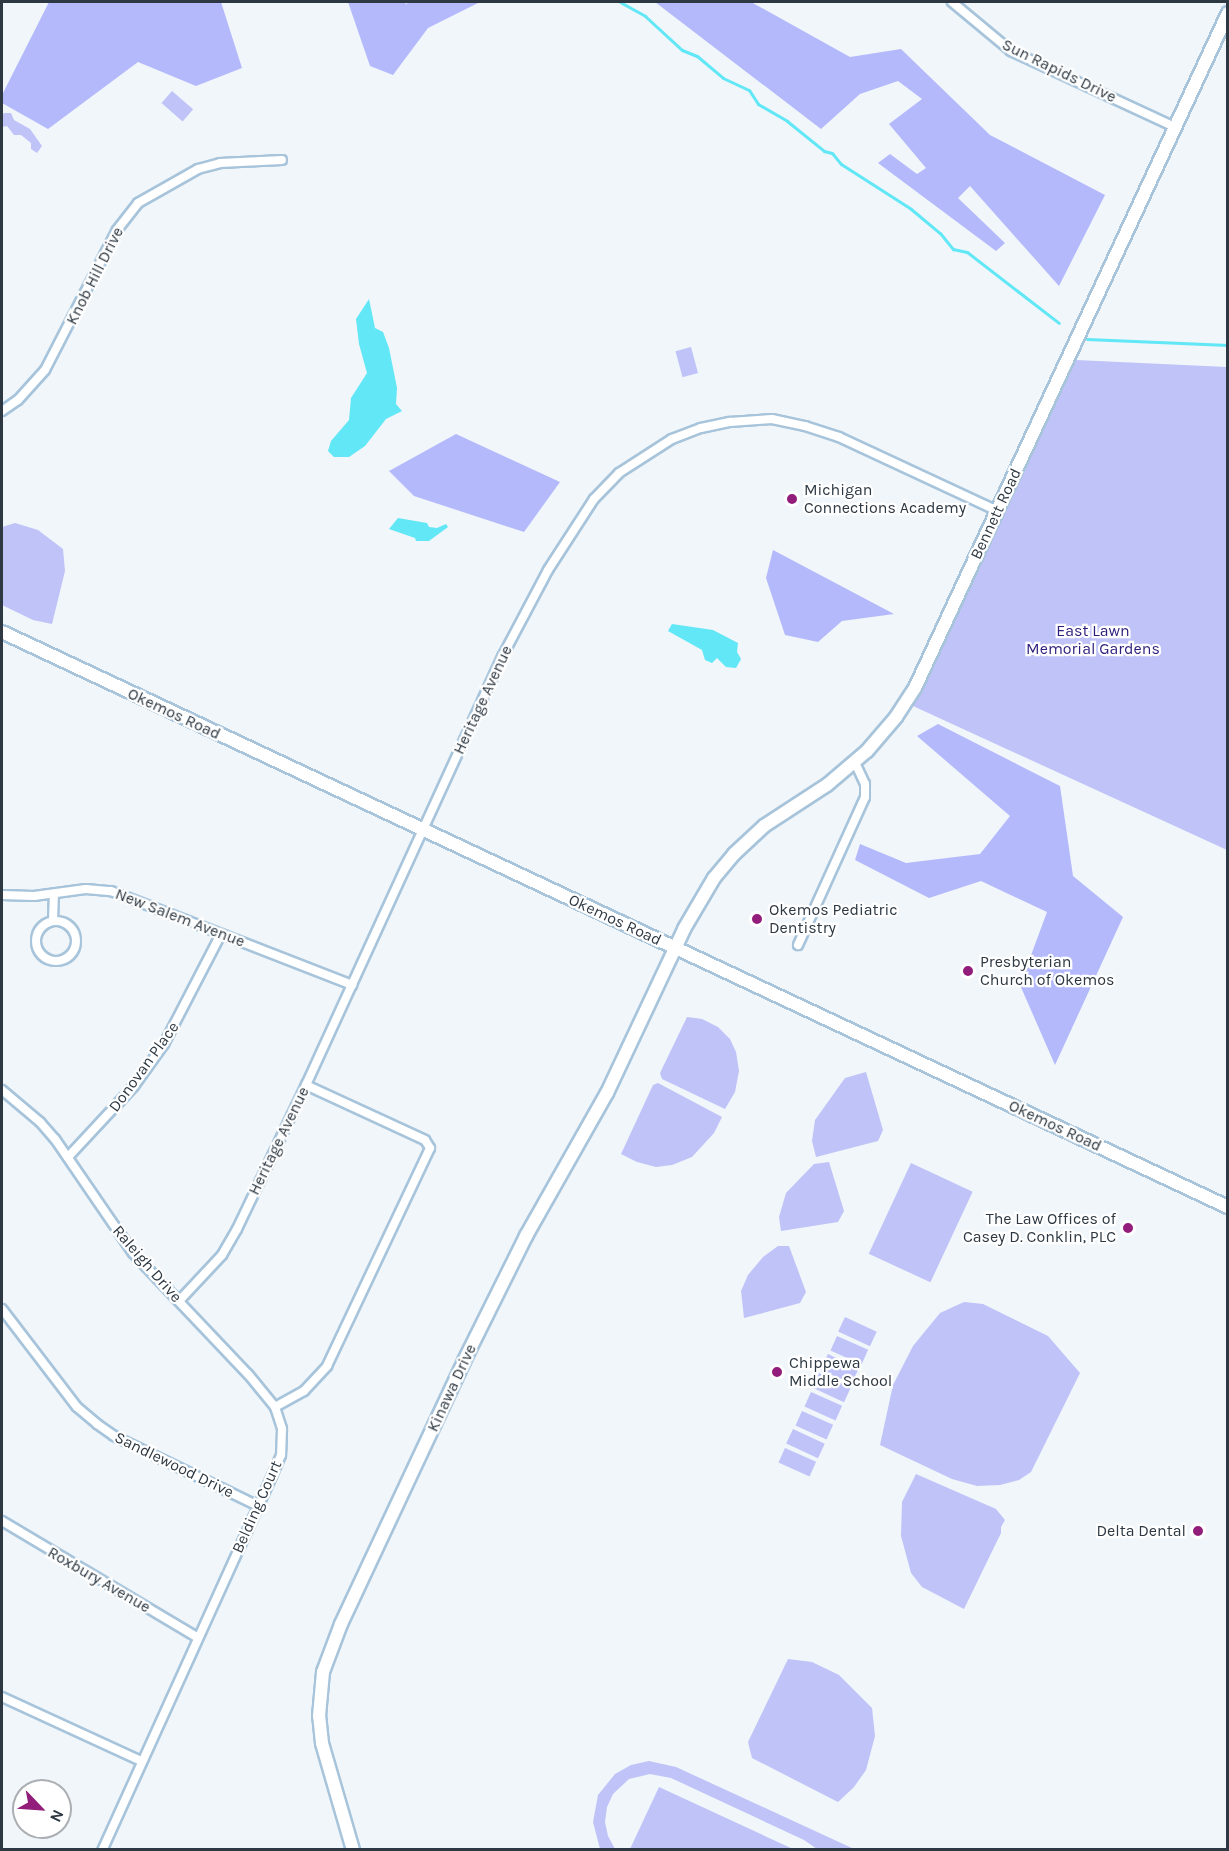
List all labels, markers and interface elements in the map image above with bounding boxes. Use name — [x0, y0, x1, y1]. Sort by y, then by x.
street label: Sun Rapids Drive — [999, 35, 1119, 107]
street label: Knob Hill Drive — [62, 224, 128, 328]
street label: Bennett Road — [967, 465, 1025, 563]
place label: Michigan Connections Academy — [804, 480, 966, 518]
marker: Michigan Connections Academy — [785, 492, 799, 506]
park label: East Lawn Memorial Gardens — [1026, 621, 1160, 659]
street label: Heritage Avenue — [449, 642, 517, 758]
street label: Okemos Road — [124, 684, 224, 744]
street label: New Salem Avenue — [113, 884, 247, 952]
street label: Okemos Road — [565, 890, 665, 950]
place label: Okemos Pediatric Dentistry — [769, 900, 897, 938]
marker: Okemos Pediatric Dentistry — [750, 912, 764, 926]
place label: Presbyterian Church of Okemos — [980, 952, 1114, 990]
marker: Presbyterian Church of Okemos — [961, 964, 975, 978]
street label: Donovan Place — [105, 1018, 183, 1116]
street label: Heritage Avenue — [245, 1084, 313, 1198]
street label: Okemos Road — [1005, 1096, 1105, 1156]
place label: The Law Offices of Casey D. Conklin, PLC — [963, 1209, 1116, 1247]
marker: The Law Offices of Casey D. Conklin, PLC — [1121, 1221, 1135, 1235]
street label: Raleigh Drive — [108, 1222, 186, 1306]
street label: Kinawa Drive — [423, 1341, 481, 1435]
place label: Chippewa Middle School — [789, 1353, 892, 1391]
marker: Chippewa Middle School — [770, 1365, 784, 1379]
street label: Sandlewood Drive — [111, 1428, 237, 1502]
street label: Belding Court — [228, 1458, 286, 1556]
place label: Delta Dental — [1096, 1521, 1186, 1541]
marker: Delta Dental — [1191, 1524, 1205, 1538]
street label: Roxbury Avenue — [44, 1543, 154, 1617]
north arrow — [12, 1779, 72, 1839]
text: N — [46, 1807, 68, 1825]

